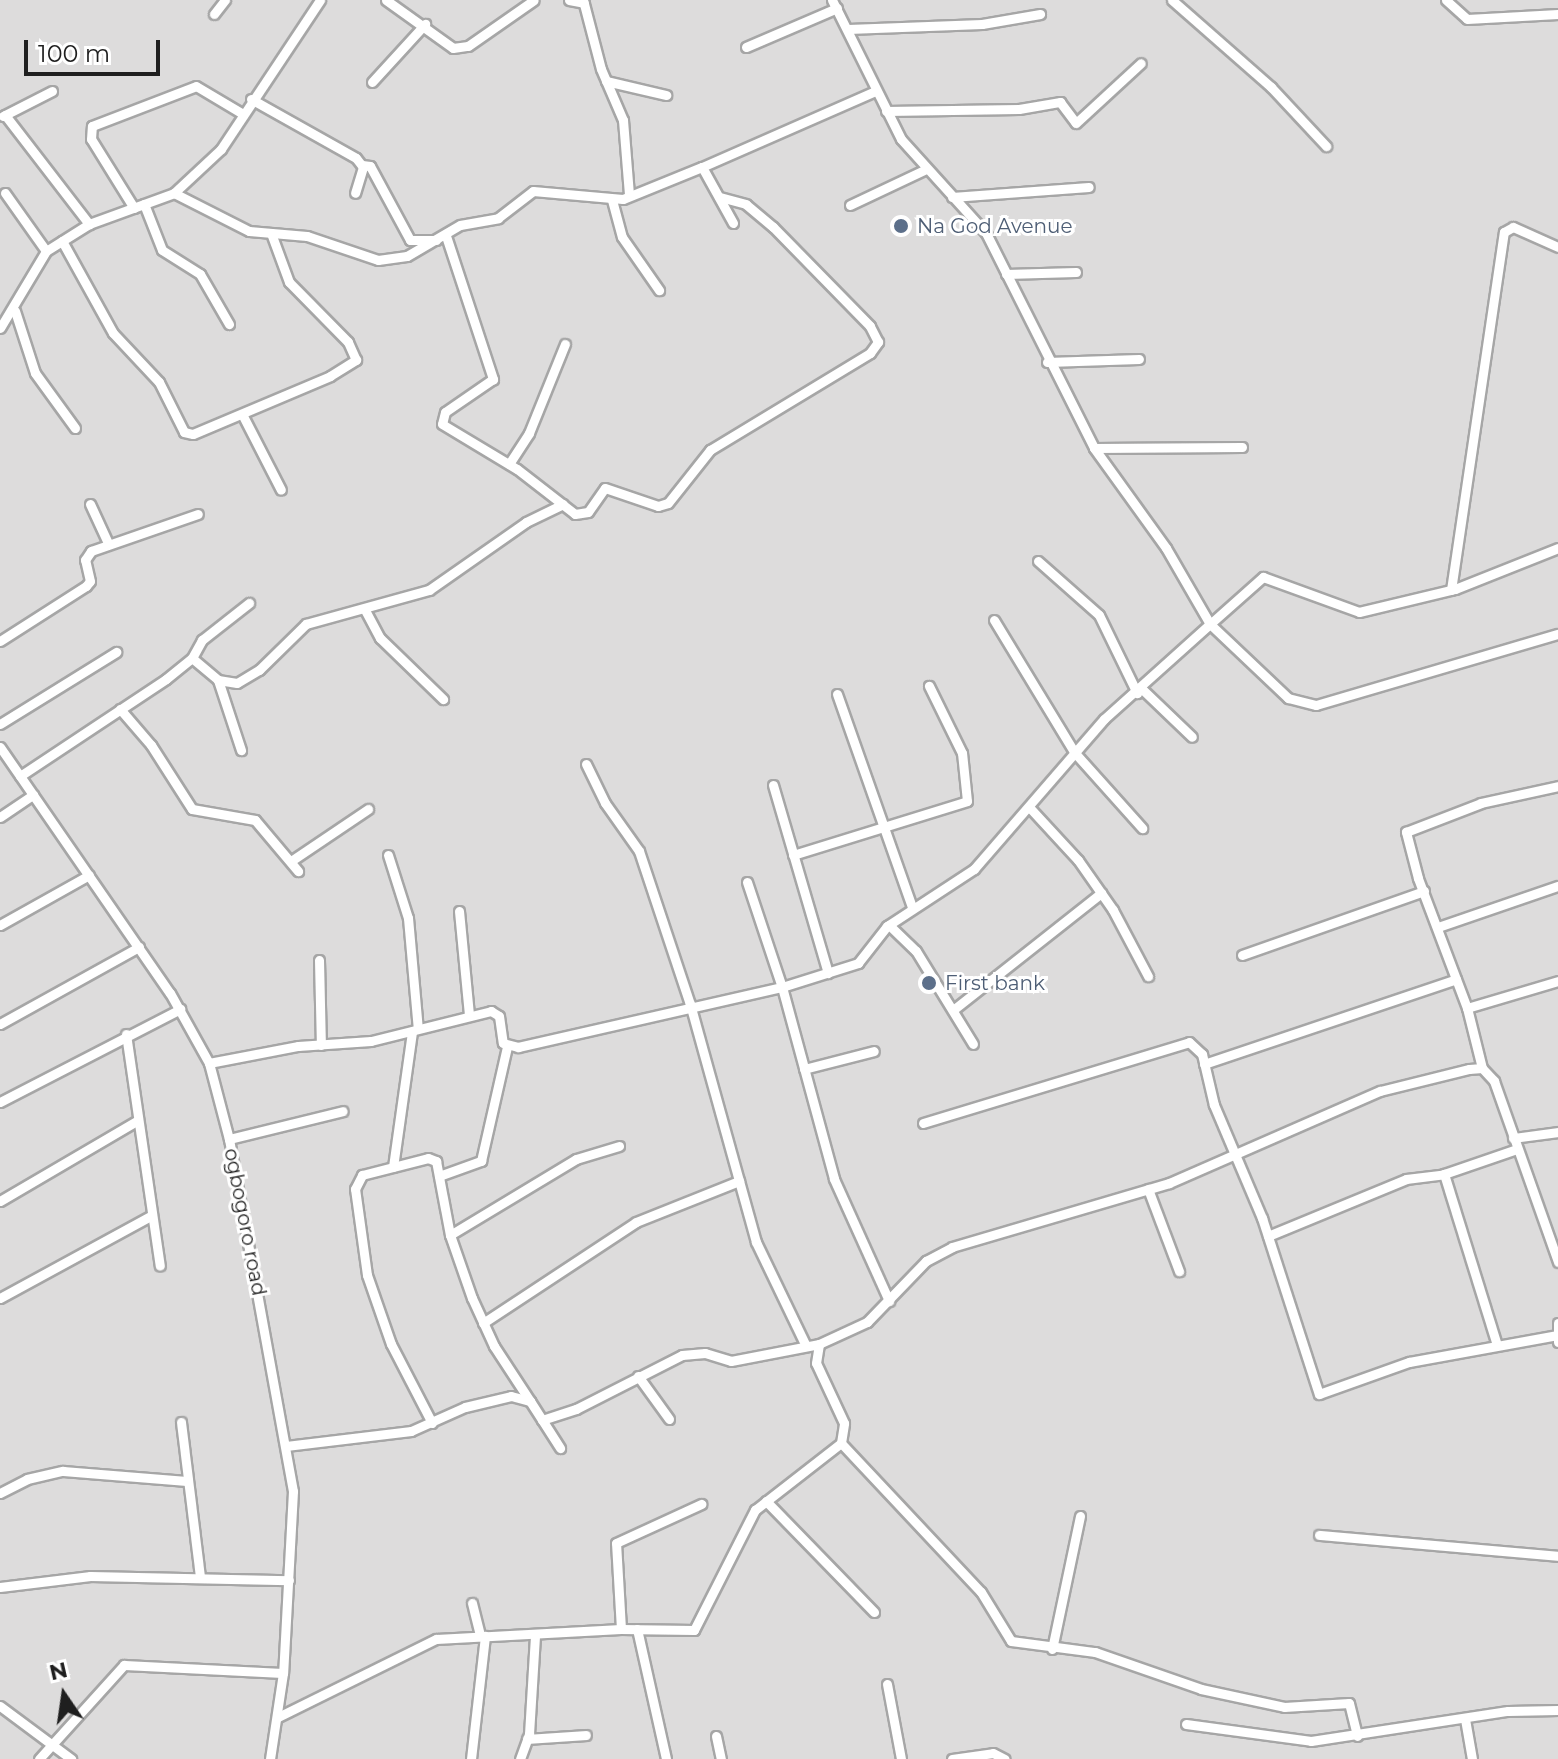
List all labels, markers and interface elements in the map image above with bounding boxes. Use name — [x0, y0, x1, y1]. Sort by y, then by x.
scale bar — [28, 24, 164, 74]
text: 100 m — [38, 39, 110, 68]
place label: Na God Avenue — [917, 214, 1073, 238]
marker: Na God Avenue — [892, 217, 910, 235]
place label: First bank — [945, 971, 1045, 995]
marker: First bank — [920, 974, 938, 992]
street label: ogbogoro road — [219, 1146, 271, 1298]
north arrow — [24, 1655, 104, 1735]
text: N — [47, 1656, 70, 1686]

